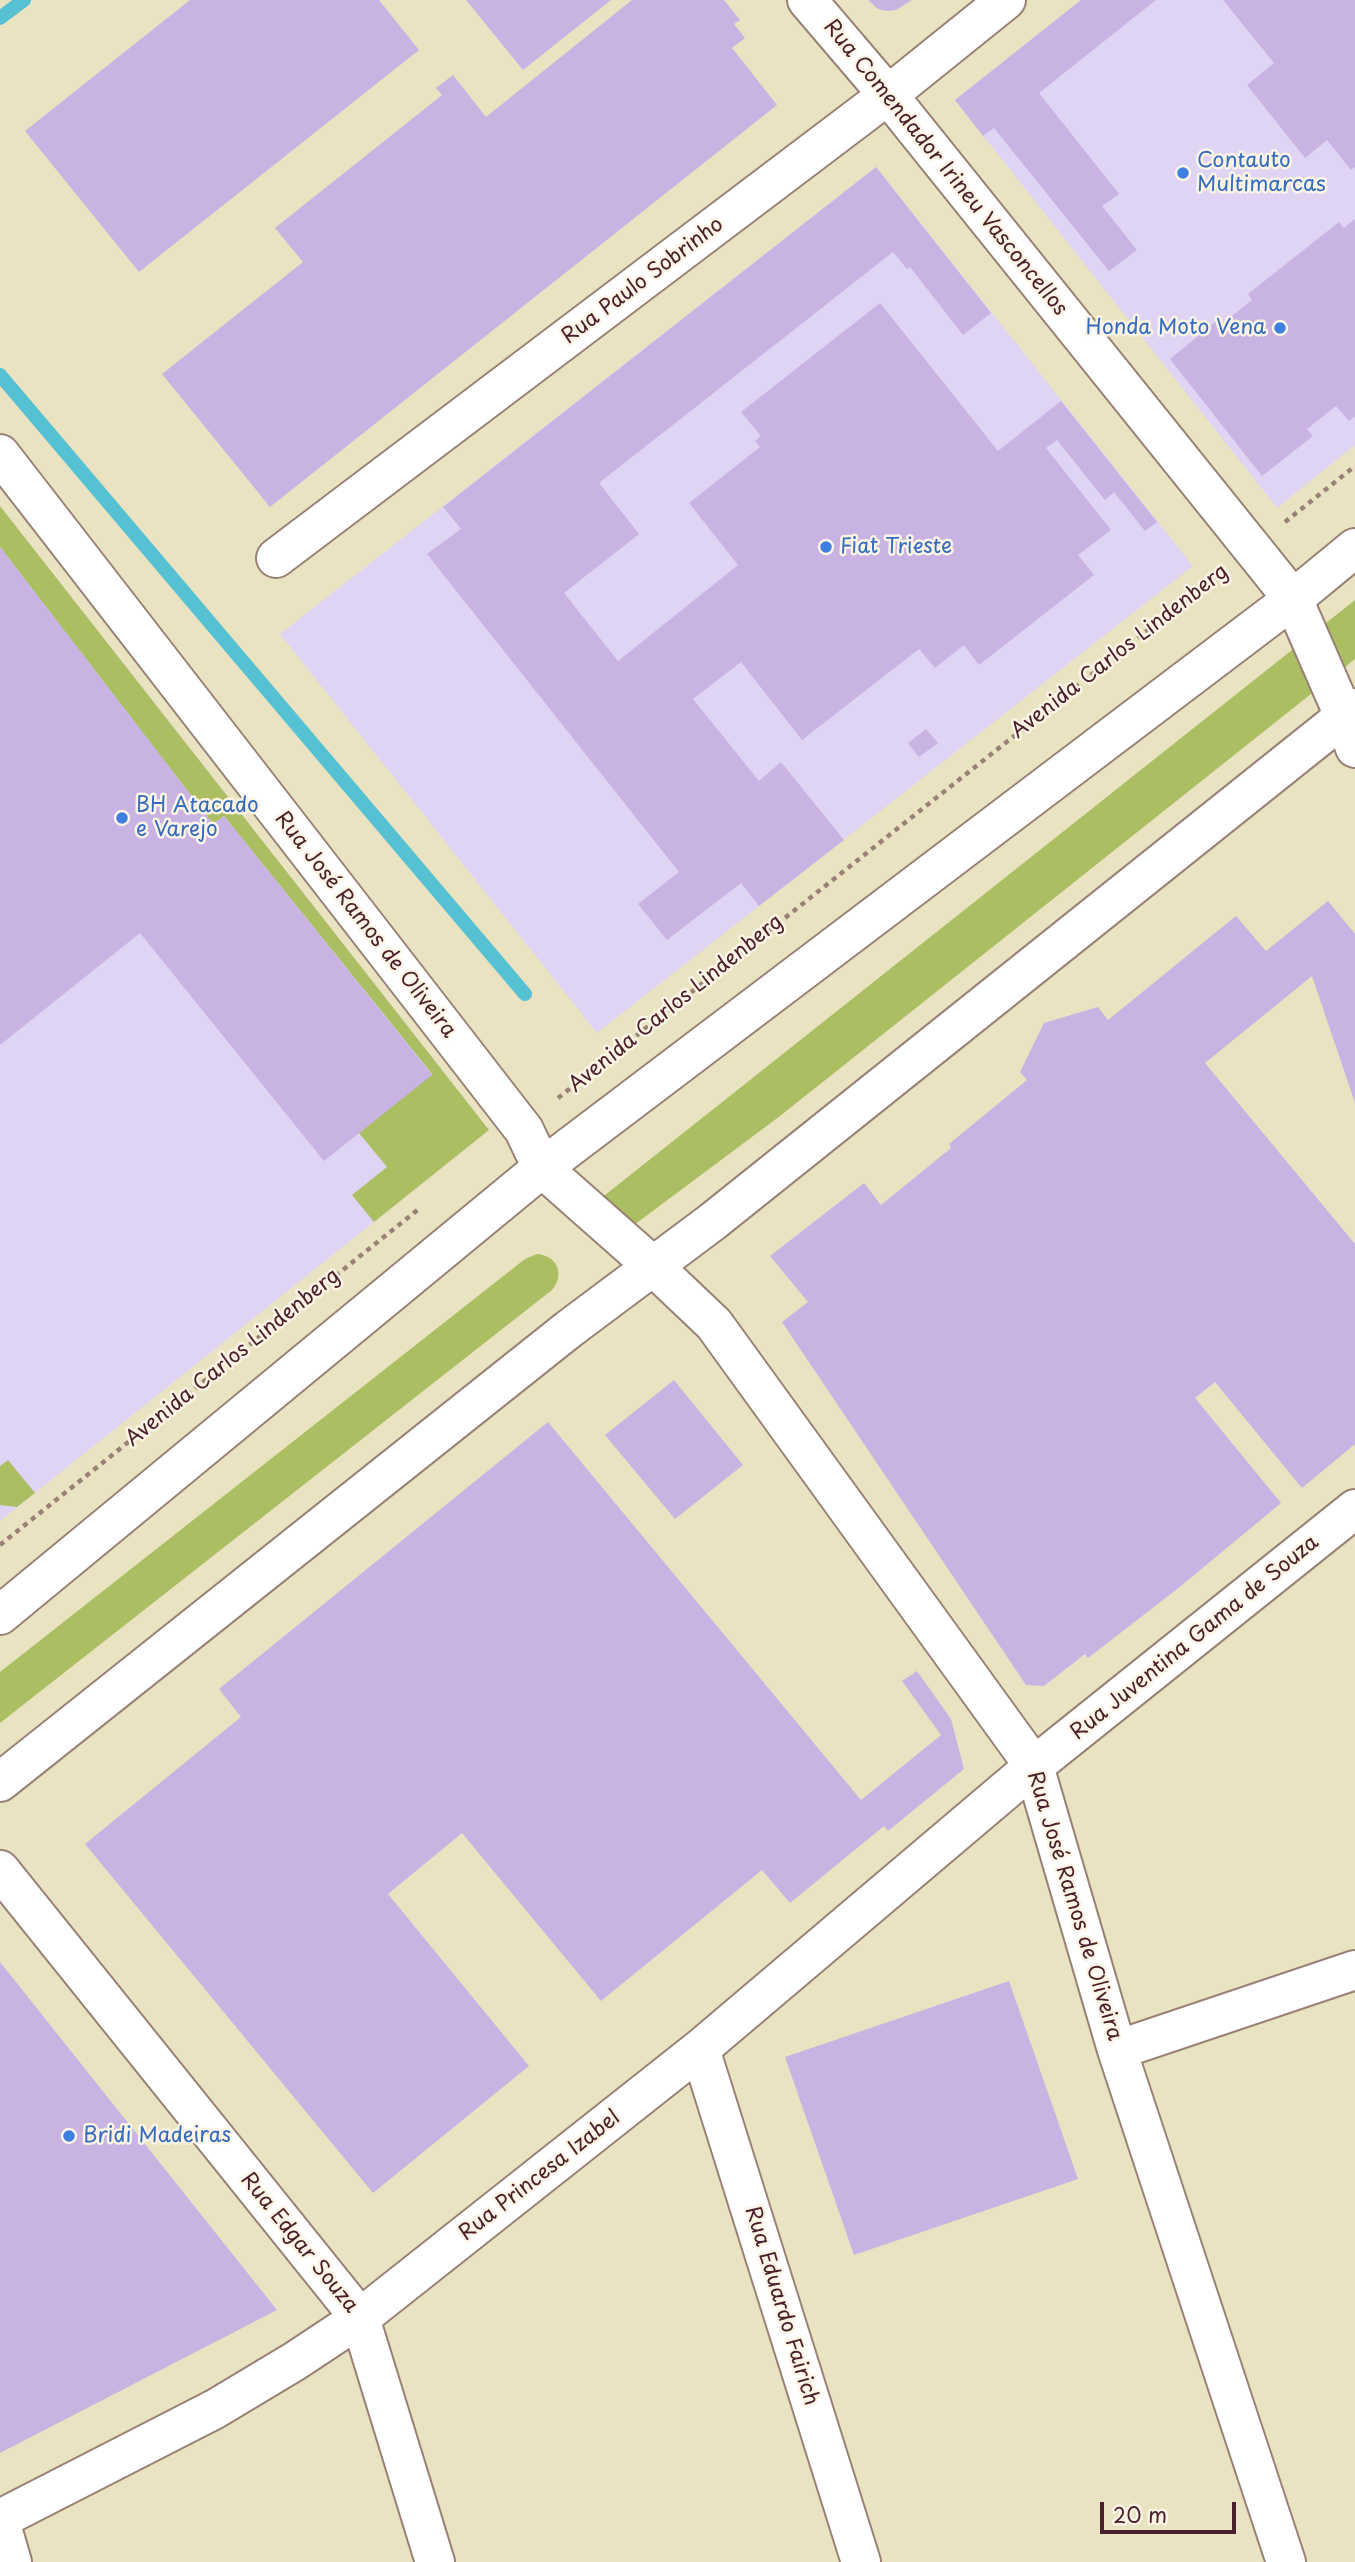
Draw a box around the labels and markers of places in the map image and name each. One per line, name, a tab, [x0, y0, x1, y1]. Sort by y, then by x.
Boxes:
place label: Contauto Multimarcas	[1197, 148, 1326, 198]
marker: Contauto Multimarcas	[1175, 165, 1191, 181]
place label: Honda Moto Vena	[1086, 315, 1266, 341]
marker: Honda Moto Vena	[1272, 320, 1288, 336]
place label: Fiat Trieste	[840, 534, 952, 560]
marker: Fiat Trieste	[818, 539, 834, 555]
place label: BH Atacado e Varejo	[136, 793, 259, 843]
marker: BH Atacado e Varejo	[114, 810, 130, 826]
place label: Bridi Madeiras	[83, 2123, 231, 2149]
marker: Bridi Madeiras	[61, 2128, 77, 2144]

